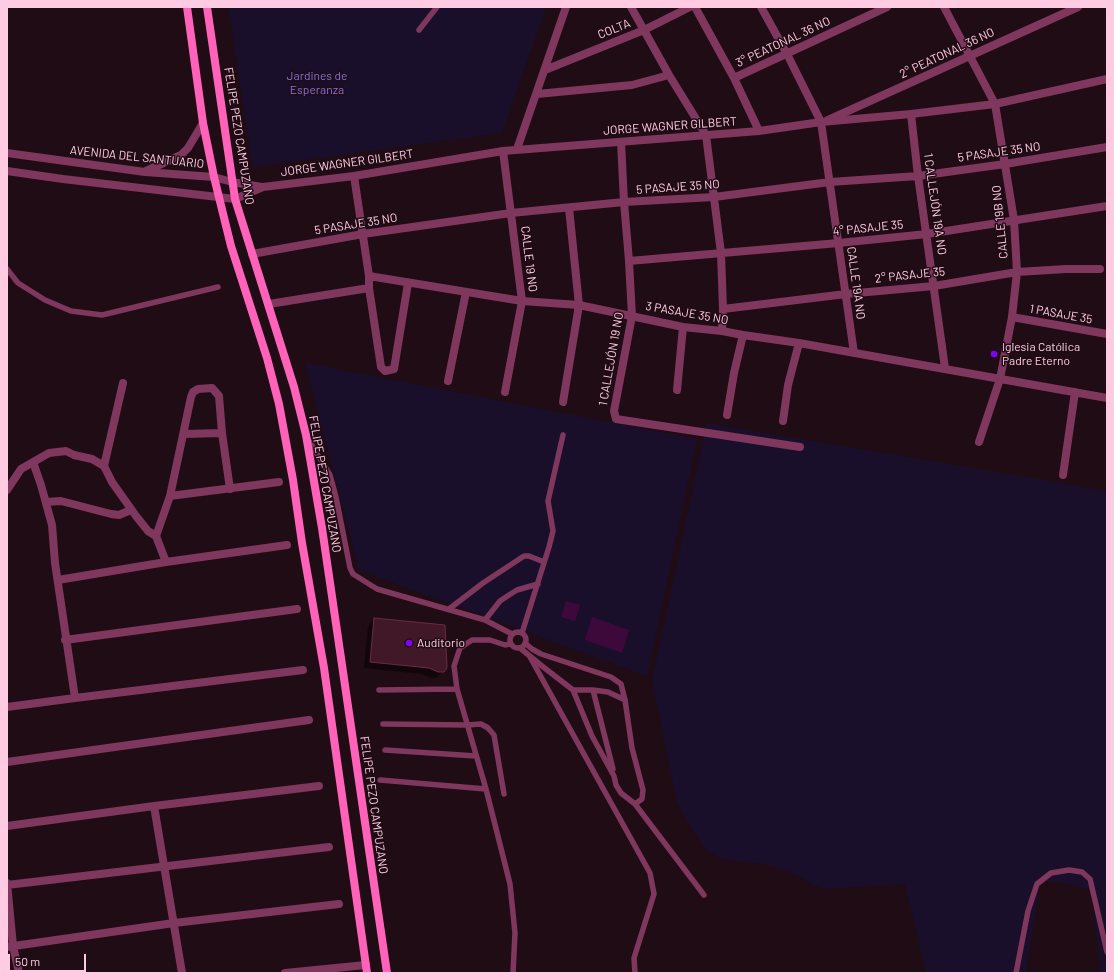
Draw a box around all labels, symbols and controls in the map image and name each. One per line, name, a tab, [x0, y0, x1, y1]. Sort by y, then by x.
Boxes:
street label: 3° PEATONAL 36 NO	[733, 14, 833, 70]
street label: COLTA	[596, 16, 632, 42]
street label: 2° PEATONAL 36 NO	[897, 25, 997, 81]
street label: FELIPE PEZO CAMPUZANO	[221, 66, 257, 206]
park label: Jardines de Esperanza	[287, 69, 347, 97]
street label: JORGE WAGNER GILBERT	[603, 114, 737, 138]
street label: 5 PASAJE 35 NO	[957, 139, 1041, 165]
street label: AVENIDA DEL SANTUARIO	[69, 143, 205, 171]
street label: JORGE WAGNER GILBERT	[280, 147, 414, 179]
street label: 1 CALLEJÓN 19A NO	[921, 152, 949, 256]
street label: 5 PASAJE 35 NO	[636, 177, 720, 197]
street label: CALLE 19B NO	[989, 185, 1011, 259]
street label: 5 PASAJE 35 NO	[314, 210, 398, 238]
street label: 4° PASAJE 35	[832, 217, 904, 239]
street label: CALLE 19 NO	[518, 225, 540, 293]
street label: CALLE 19A NO	[844, 246, 868, 320]
street label: 2° PASAJE 35	[874, 264, 946, 286]
street label: 3 PASAJE 35 NO	[645, 299, 729, 327]
street label: 1 PASAJE 35	[1028, 301, 1094, 327]
street label: 1 CALLEJÓN 19 NO	[596, 311, 626, 407]
place label: Iglesia Católica Padre Eterno	[1002, 340, 1080, 368]
marker: Iglesia Católica Padre Eterno	[989, 349, 999, 359]
street label: FELIPE PEZO CAMPUZANO	[306, 414, 344, 554]
place label: Auditorio	[417, 636, 465, 650]
marker: Auditorio	[404, 638, 414, 648]
street label: FELIPE PEZO CAMPUZANO	[357, 735, 391, 875]
scale bar	[10, 946, 88, 972]
text: 50 m	[15, 954, 40, 968]

